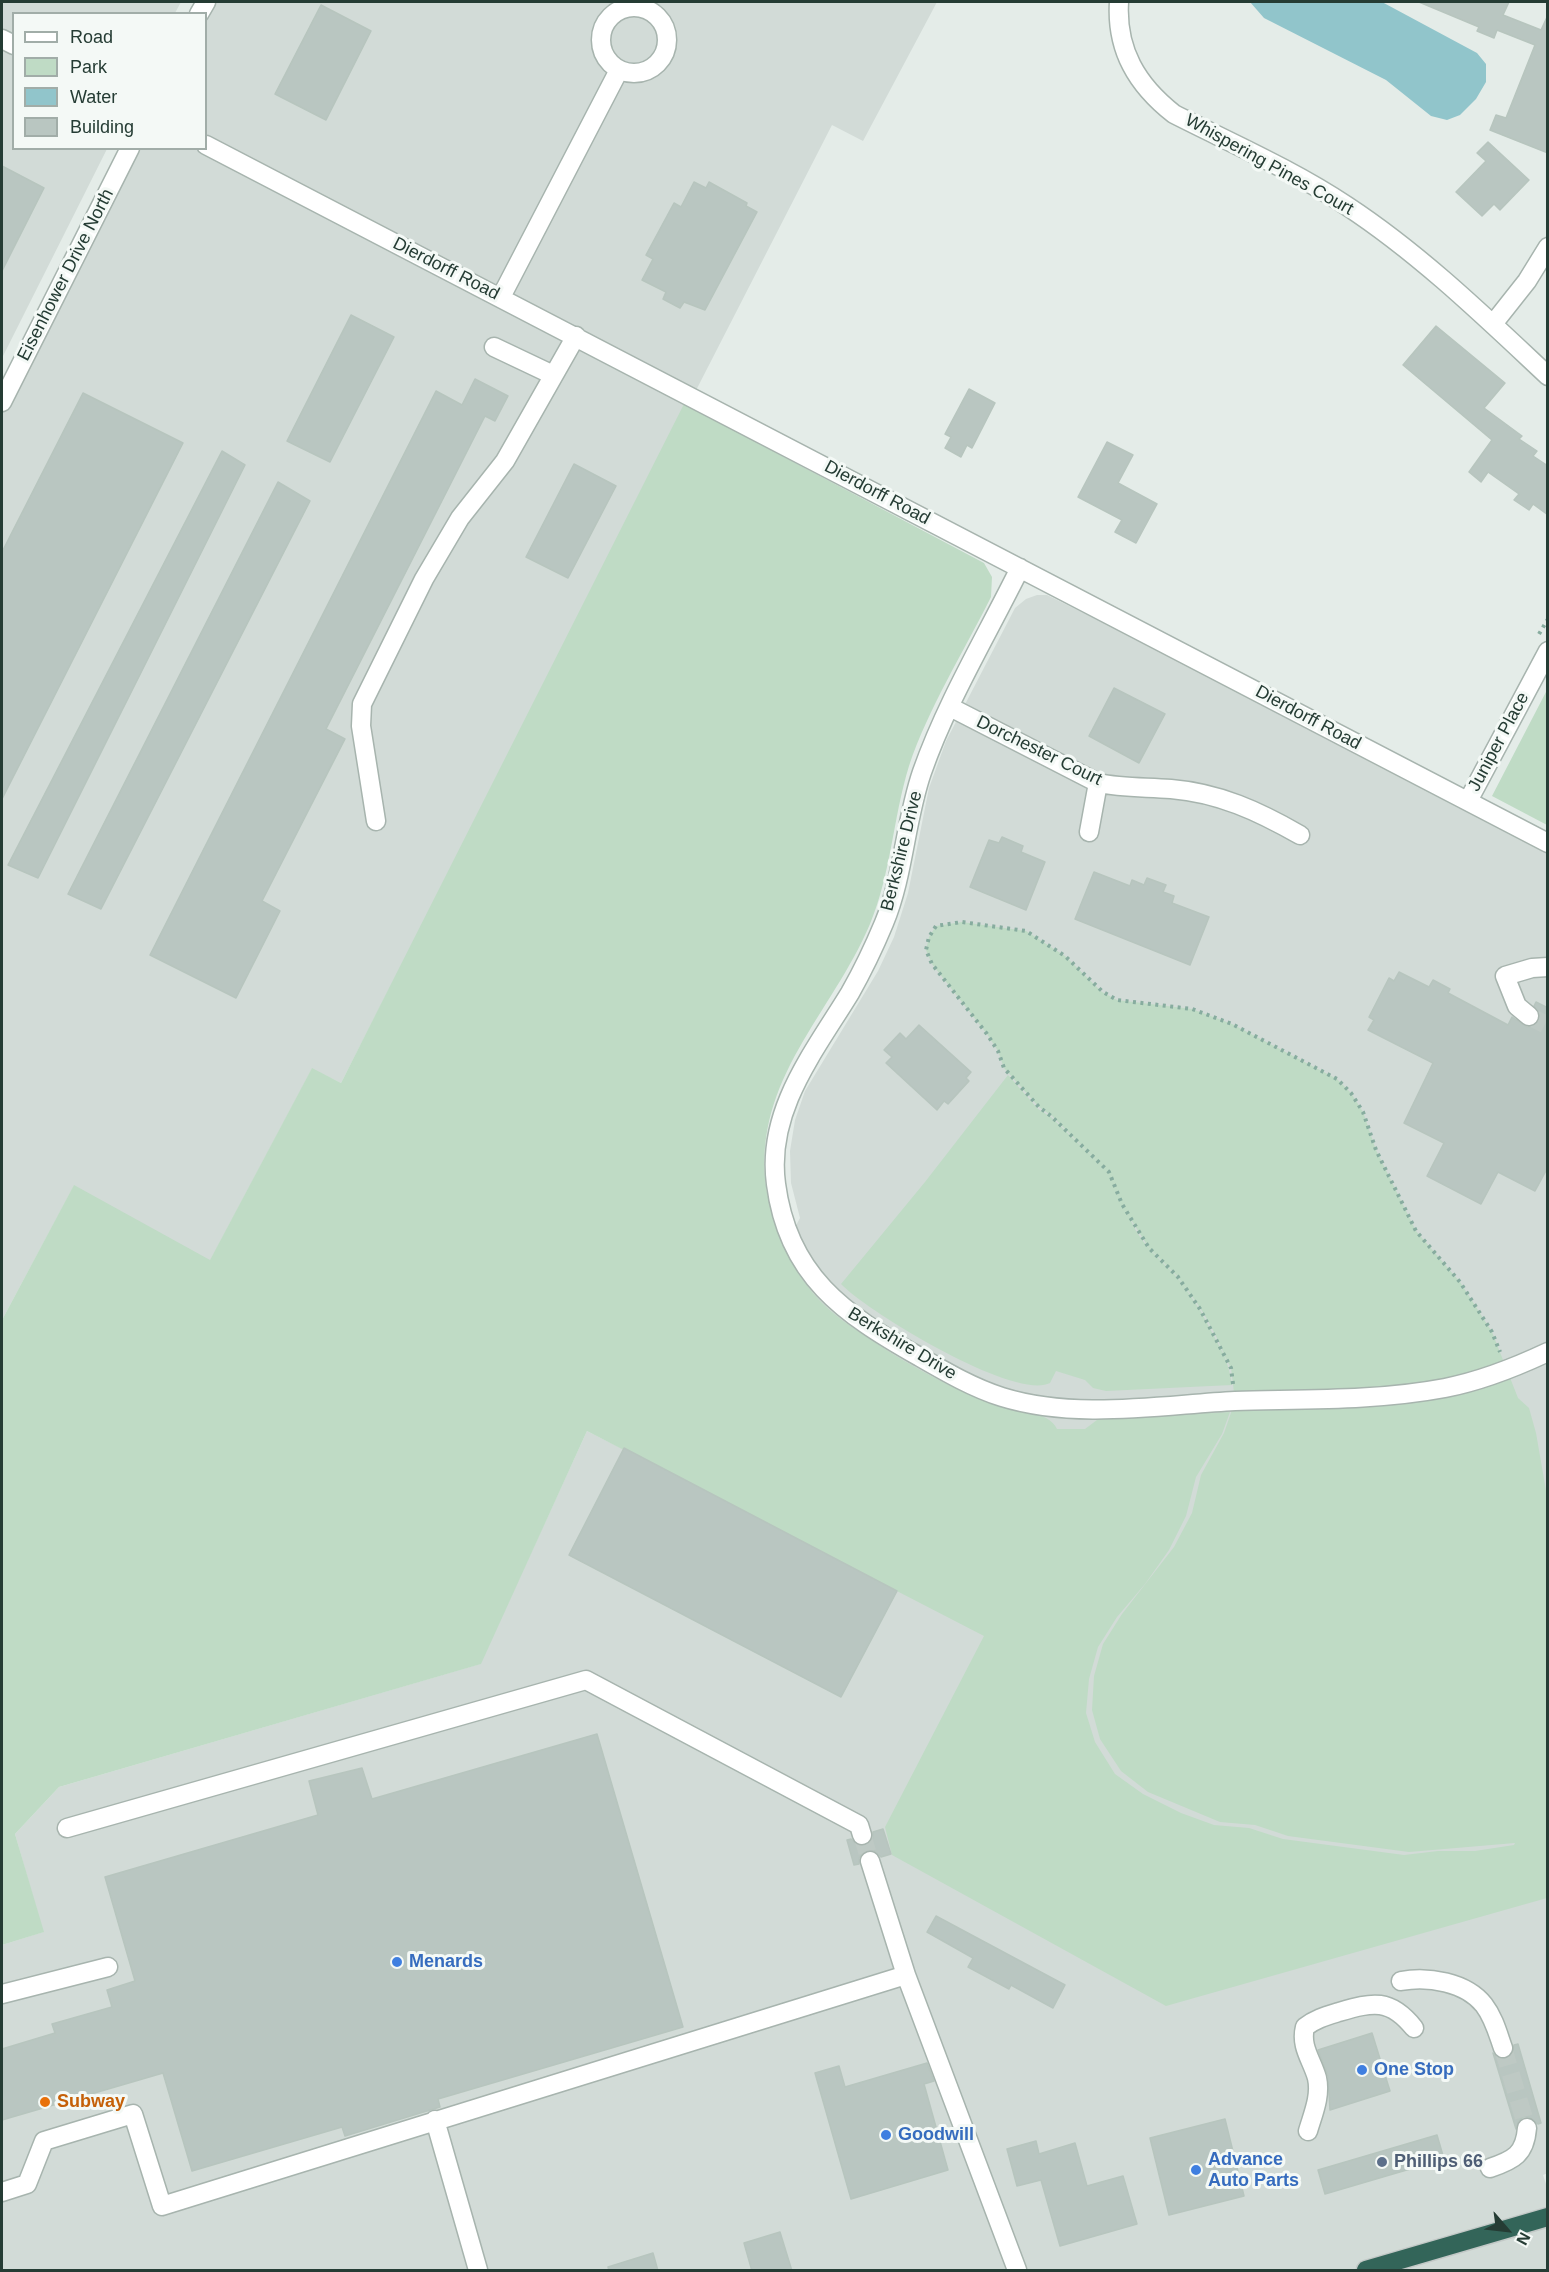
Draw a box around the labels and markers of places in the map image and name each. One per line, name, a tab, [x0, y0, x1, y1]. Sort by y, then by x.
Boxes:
place label: Menards	[409, 1951, 483, 1973]
marker: Menards	[390, 1955, 404, 1969]
place label: One Stop	[1374, 2059, 1454, 2081]
marker: One Stop	[1355, 2063, 1369, 2077]
place label: Subway	[57, 2091, 125, 2113]
marker: Subway	[38, 2095, 52, 2109]
place label: Goodwill	[898, 2124, 974, 2146]
marker: Goodwill	[879, 2128, 893, 2142]
place label: Advance Auto Parts	[1208, 2149, 1299, 2192]
place label: Phillips 66	[1394, 2151, 1483, 2173]
marker: Phillips 66	[1375, 2155, 1389, 2169]
marker: Advance Auto Parts	[1189, 2163, 1203, 2177]

